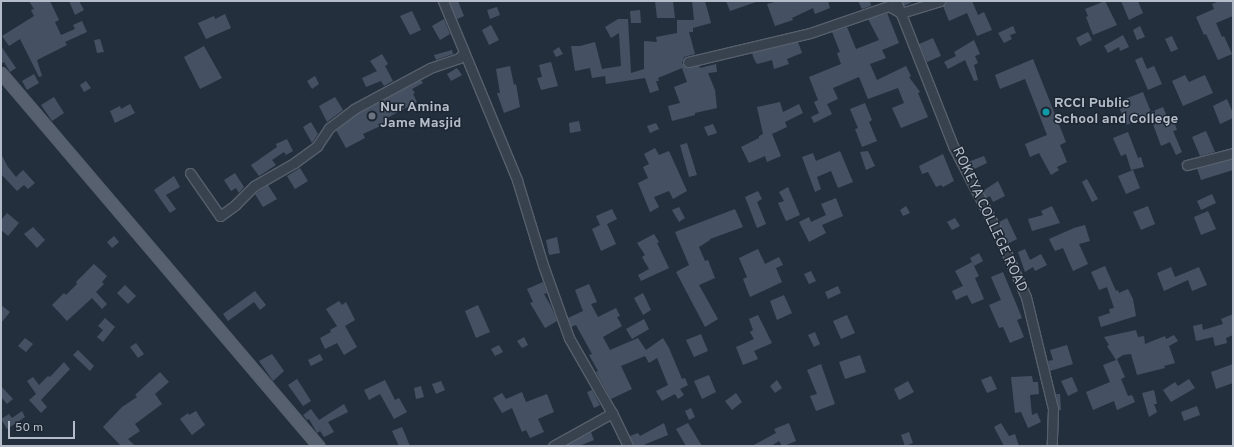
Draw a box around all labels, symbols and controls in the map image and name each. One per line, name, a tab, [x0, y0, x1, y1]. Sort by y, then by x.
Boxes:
place label: RCCI Public School and College	[1054, 96, 1178, 128]
place label: Nur Amina Jame Masjid	[380, 100, 461, 132]
marker: RCCI Public School and College	[1041, 107, 1051, 117]
marker: Nur Amina Jame Masjid	[367, 111, 377, 121]
street label: ROKEYA COLLEGE ROAD	[948, 144, 1030, 296]
scale bar	[10, 413, 77, 439]
text: 50 m	[15, 420, 43, 436]

